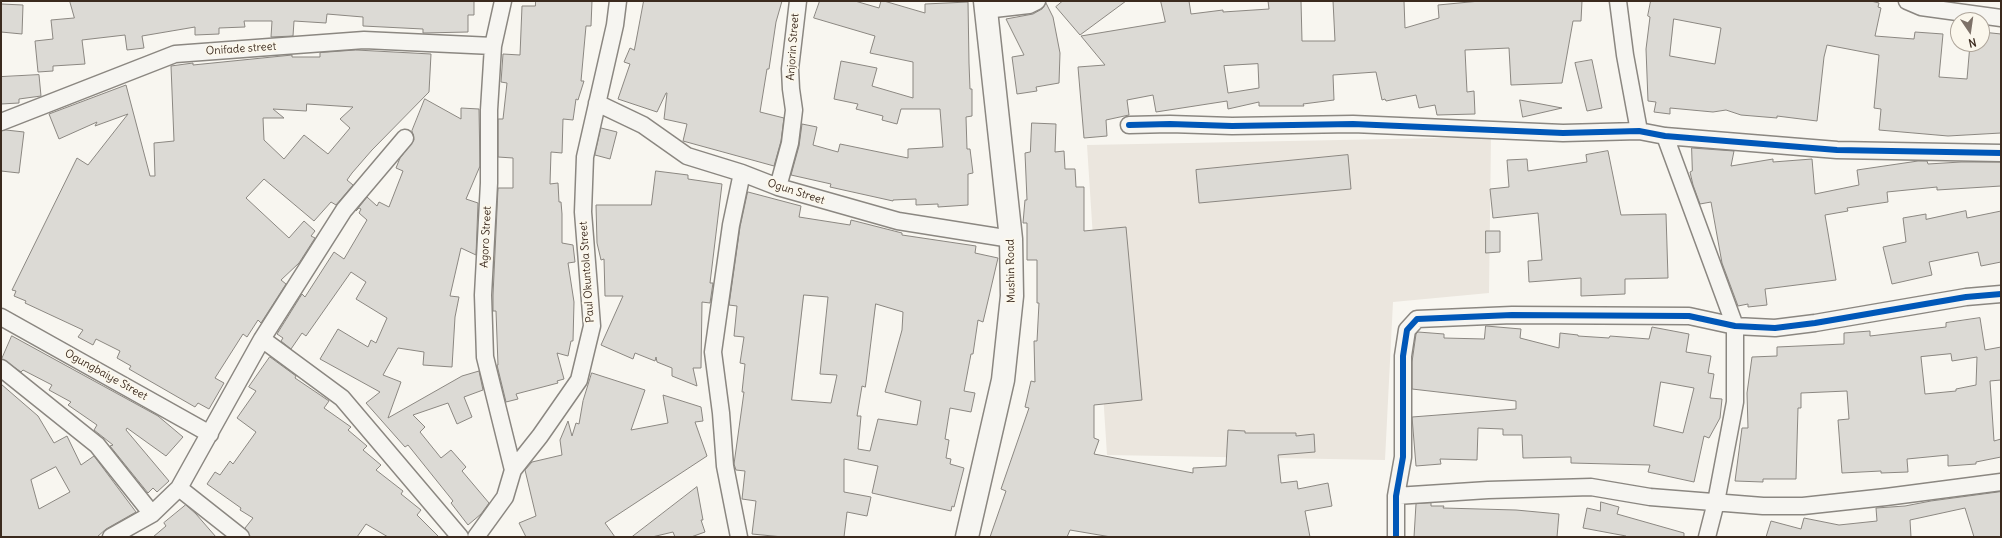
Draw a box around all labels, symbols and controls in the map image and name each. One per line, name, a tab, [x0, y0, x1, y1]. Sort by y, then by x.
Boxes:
north arrow	[1950, 12, 1990, 52]
street label: Anjorin Street	[784, 13, 802, 81]
text: N	[1967, 35, 1978, 50]
street label: Onifade street	[205, 40, 277, 58]
street label: Ogun Street	[766, 177, 826, 207]
street label: Agoro Street	[478, 206, 494, 268]
street label: Paul Okuntola Street	[577, 221, 597, 323]
street label: Mushin Road	[1004, 239, 1018, 303]
street label: Ogungbaiye Street	[62, 347, 150, 403]

